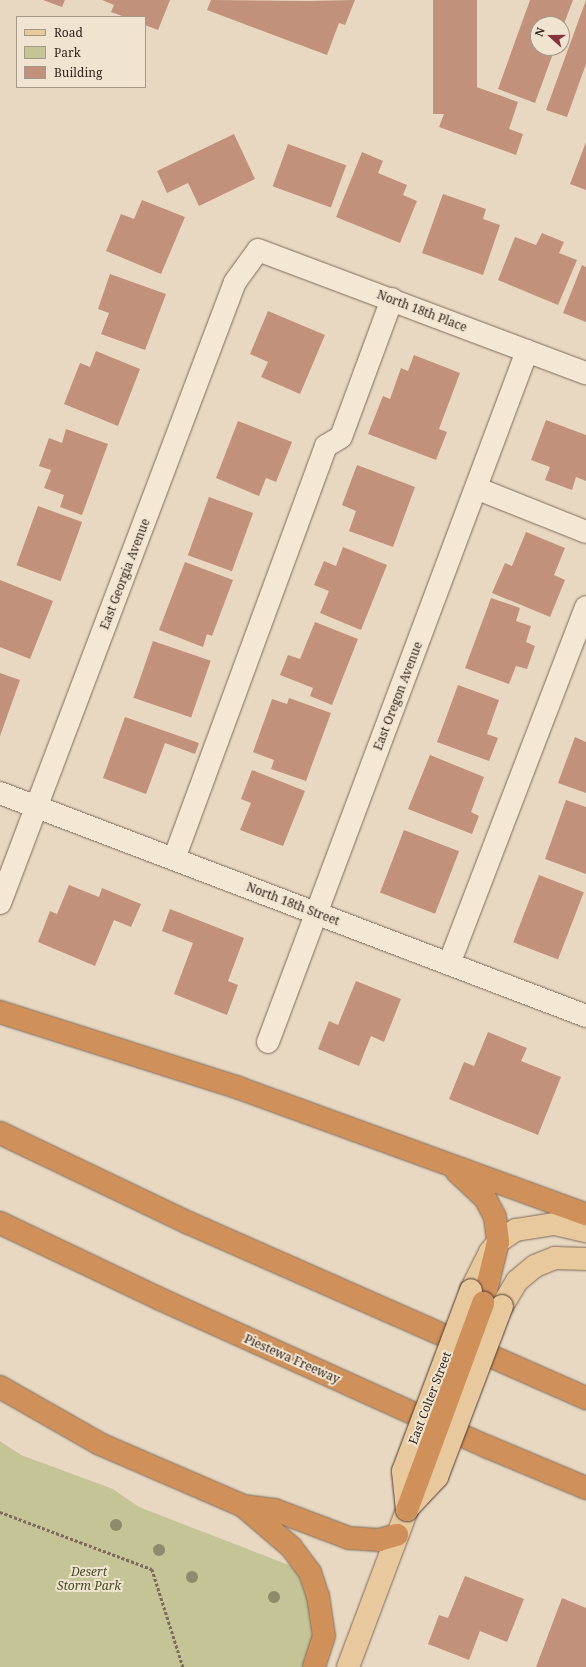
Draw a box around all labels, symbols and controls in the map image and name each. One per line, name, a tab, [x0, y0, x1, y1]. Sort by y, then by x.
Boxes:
legend	[16, 16, 146, 88]
north arrow	[530, 16, 570, 56]
text: Road	[54, 24, 83, 41]
text: N	[531, 25, 548, 39]
text: Park	[54, 44, 81, 61]
text: Building	[54, 64, 102, 81]
street label: North 18th Place	[375, 287, 469, 335]
street label: East Georgia Avenue	[97, 517, 153, 631]
street label: East Oregon Avenue	[371, 640, 425, 752]
street label: North 18th Street	[244, 880, 342, 928]
street label: Piestewa Freeway	[242, 1331, 342, 1387]
street label: East Colter Street	[406, 1350, 454, 1446]
park label: Desert Storm Park	[57, 1565, 121, 1593]

